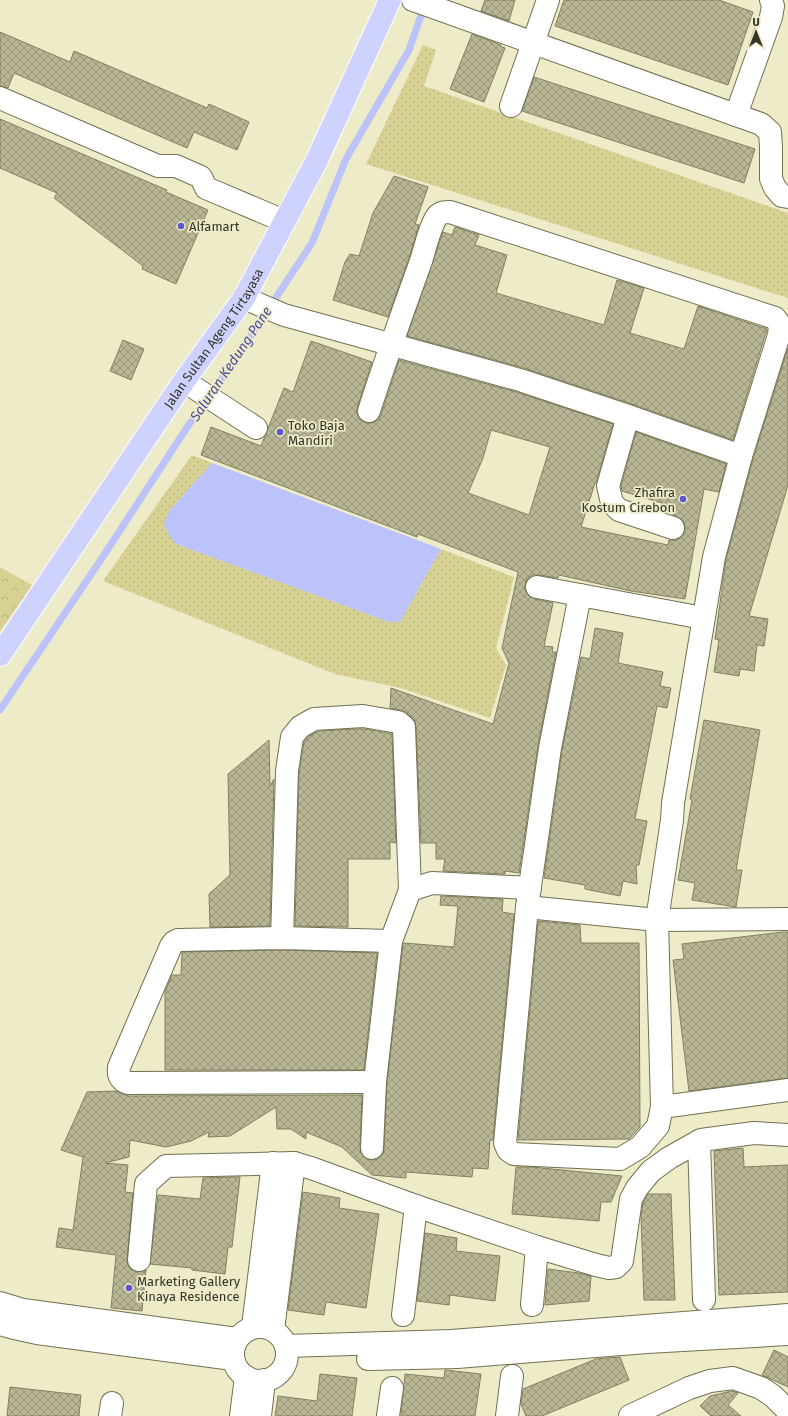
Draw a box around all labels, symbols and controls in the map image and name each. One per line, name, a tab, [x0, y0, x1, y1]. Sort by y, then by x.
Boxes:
north arrow	[736, 12, 776, 52]
text: U	[752, 16, 760, 29]
place label: Alfamart	[189, 219, 240, 234]
marker: Alfamart	[176, 221, 186, 231]
street label: Jalan Sultan Ageng Tirtayasa	[160, 266, 266, 411]
water label: Saluran Kedung Pane	[186, 304, 276, 425]
place label: Toko Baja Mandiri	[288, 418, 345, 448]
marker: Toko Baja Mandiri	[275, 427, 285, 437]
place label: Zhafira Kostum Cirebon	[581, 485, 675, 515]
marker: Zhafira Kostum Cirebon	[678, 494, 688, 504]
place label: Marketing Gallery Kinaya Residence	[137, 1274, 241, 1304]
marker: Marketing Gallery Kinaya Residence	[124, 1283, 134, 1293]

